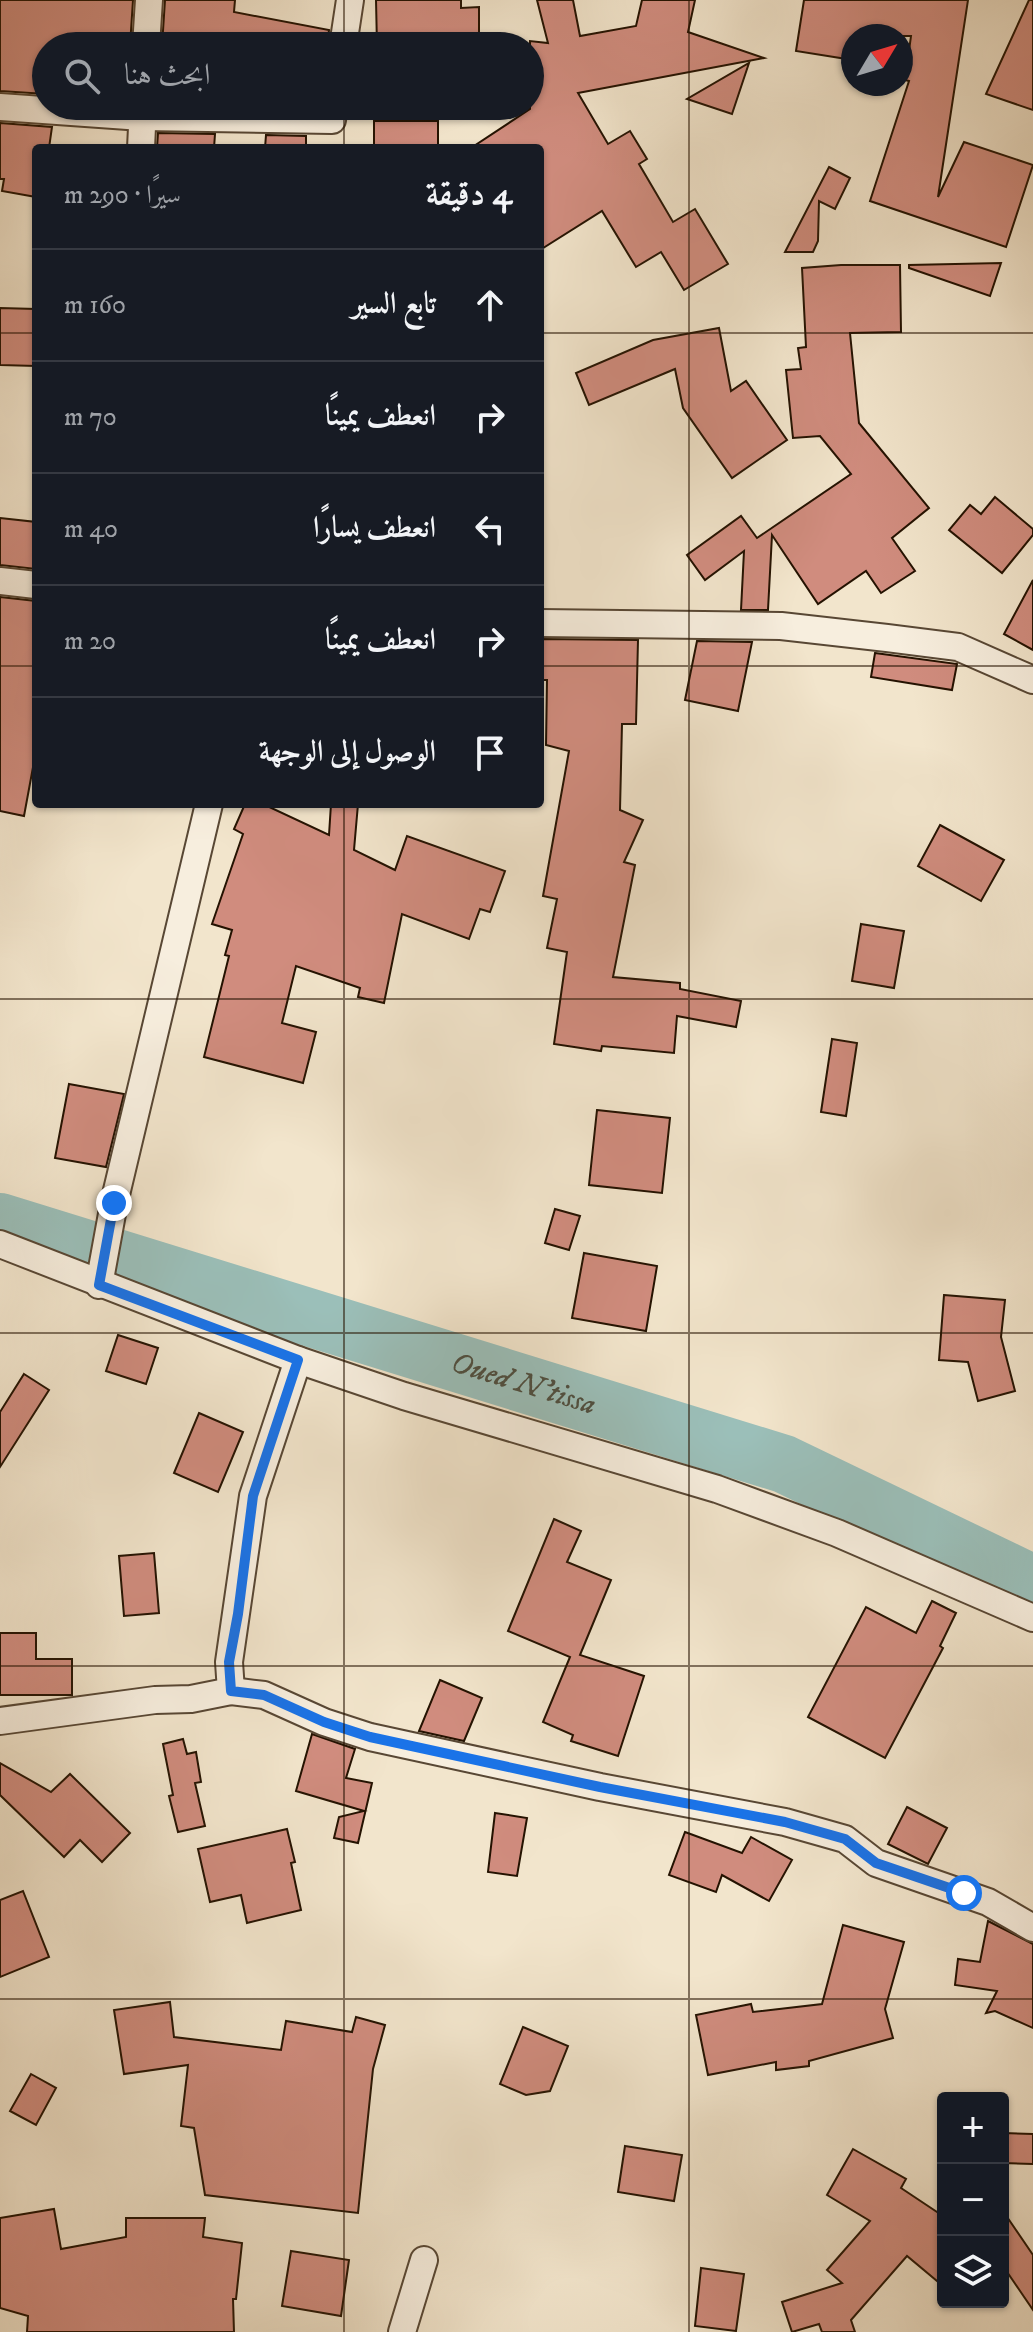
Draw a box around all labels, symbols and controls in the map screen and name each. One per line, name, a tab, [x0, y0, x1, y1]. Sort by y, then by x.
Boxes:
north arrow	[841, 24, 913, 96]
search box	[32, 32, 544, 120]
icon: search	[60, 54, 104, 98]
text: ابحث هنا	[124, 57, 210, 94]
text: 4 دقيقة	[426, 173, 512, 215]
text: سيرًا · 290 m	[64, 179, 181, 212]
icon: ahead	[468, 283, 512, 327]
text: تابع السير	[351, 286, 436, 323]
text: 160 m	[64, 289, 126, 322]
icon: right	[468, 395, 512, 439]
text: انعطف يمينًا	[325, 398, 436, 435]
text: 70 m	[64, 401, 117, 434]
icon: left	[468, 507, 512, 551]
text: انعطف يسارًا	[313, 510, 436, 547]
text: 40 m	[64, 513, 118, 546]
icon: right	[468, 619, 512, 663]
text: انعطف يمينًا	[325, 622, 436, 659]
text: 20 m	[64, 625, 116, 658]
icon: arrive	[468, 731, 512, 775]
text: الوصول إلى الوجهة	[259, 734, 436, 771]
route end	[96, 1185, 132, 1221]
water label: Oued N'tissa	[447, 1344, 601, 1423]
route start	[946, 1875, 982, 1911]
map controls	[937, 2092, 1009, 2308]
button: +	[937, 2092, 1009, 2164]
button: −	[937, 2164, 1009, 2236]
button: layers	[937, 2236, 1009, 2308]

